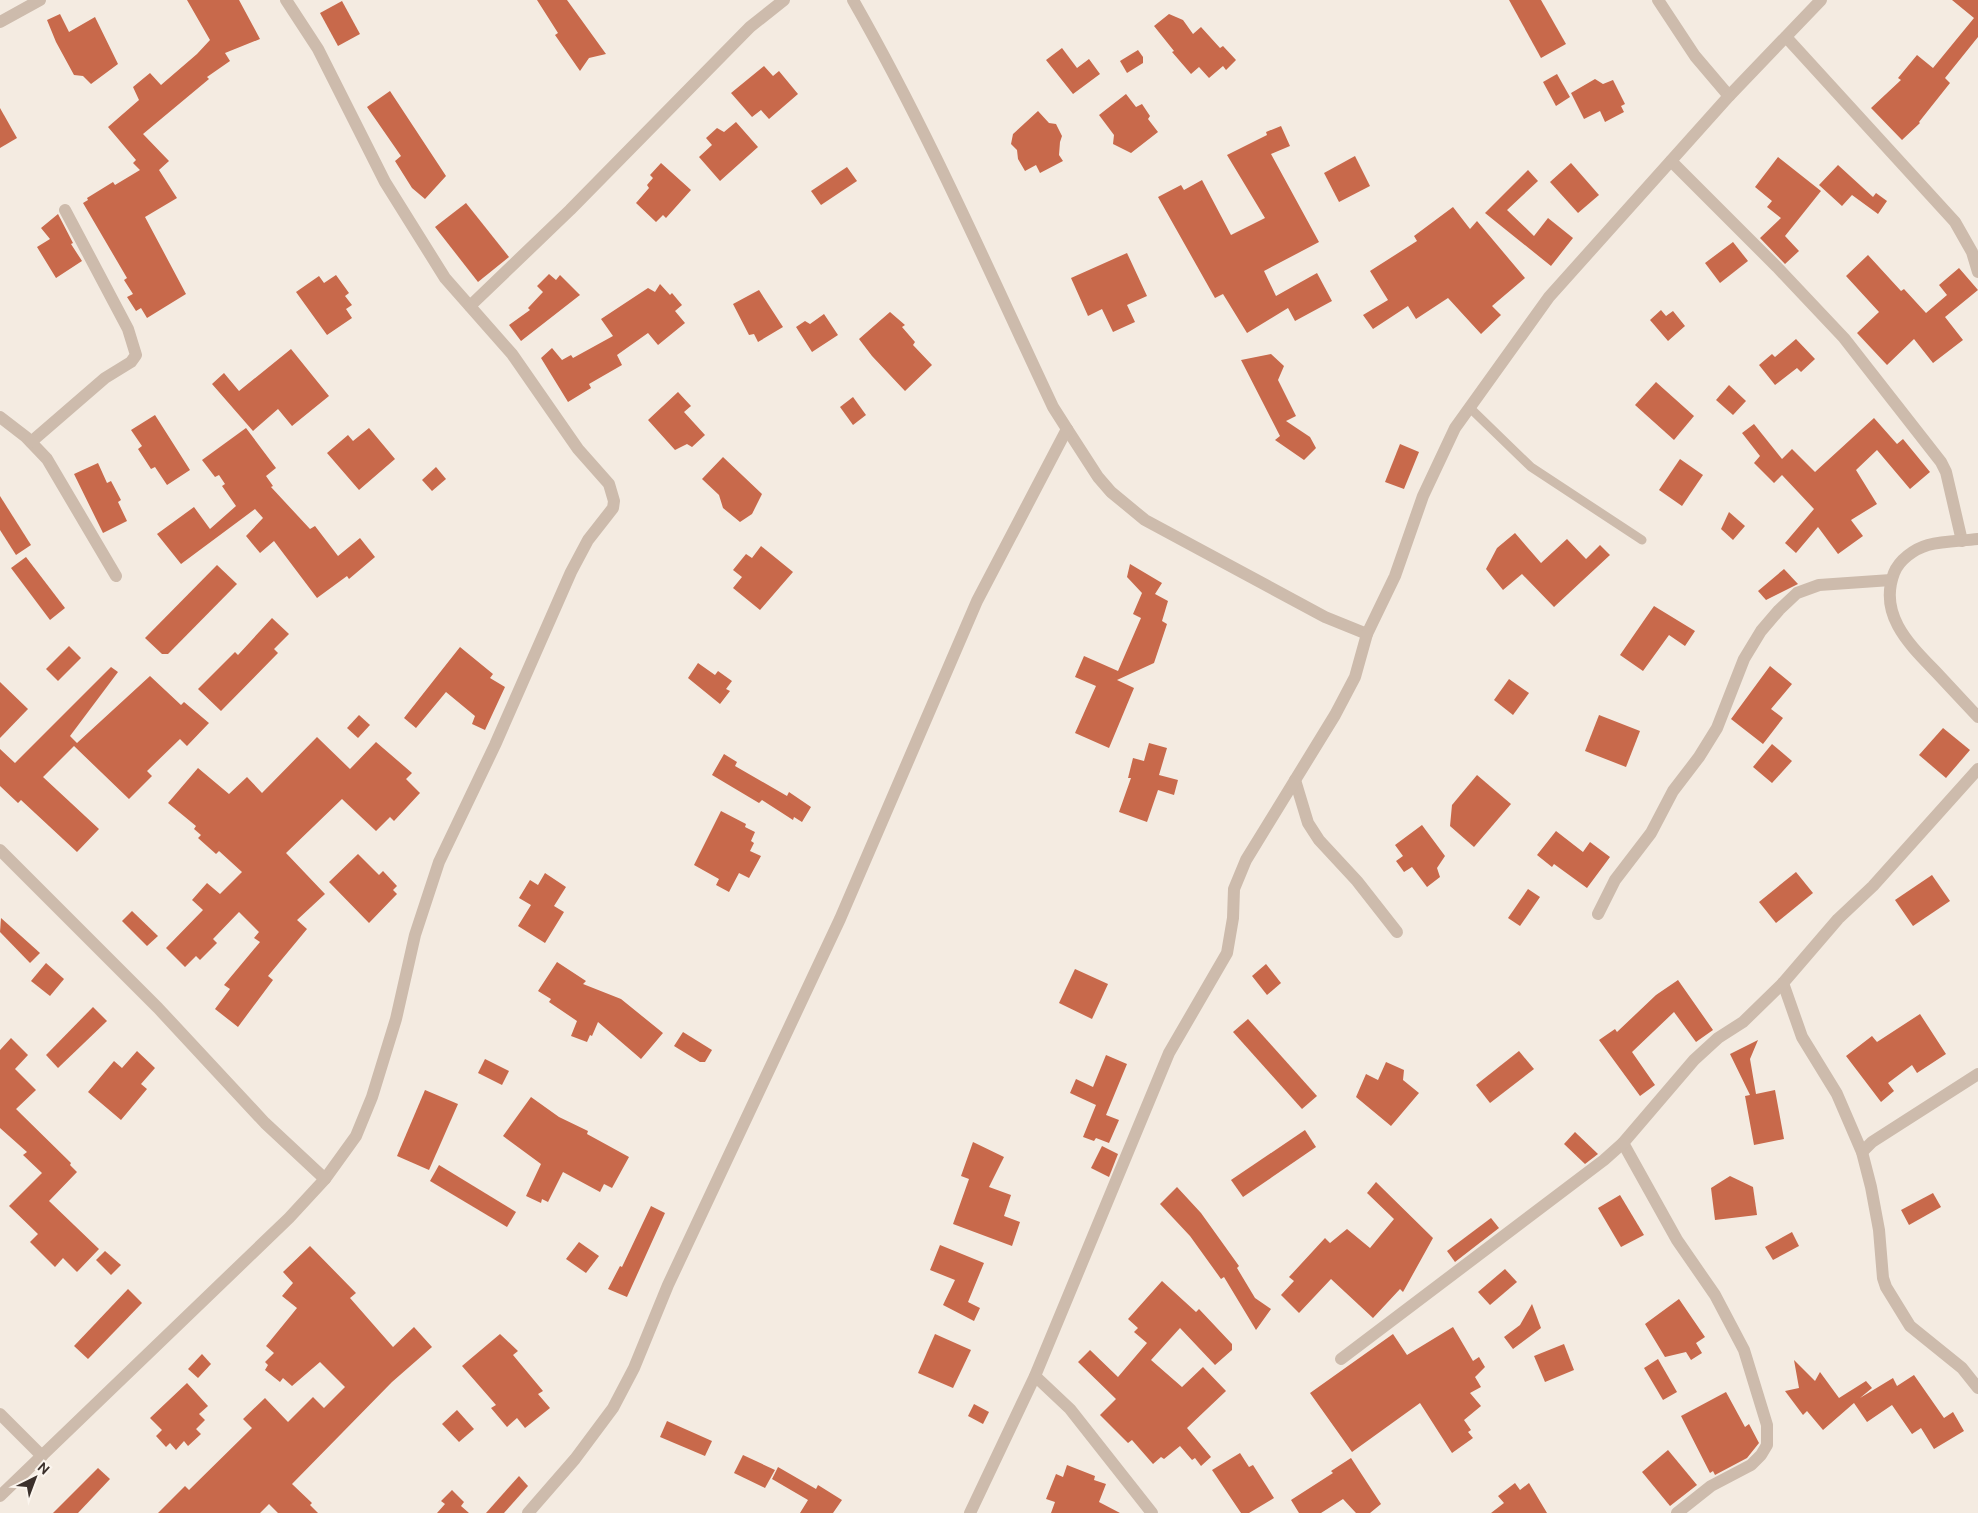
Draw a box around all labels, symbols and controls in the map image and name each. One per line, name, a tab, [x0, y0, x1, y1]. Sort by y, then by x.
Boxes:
north arrow	[10, 1453, 60, 1503]
text: N	[34, 1459, 53, 1478]

